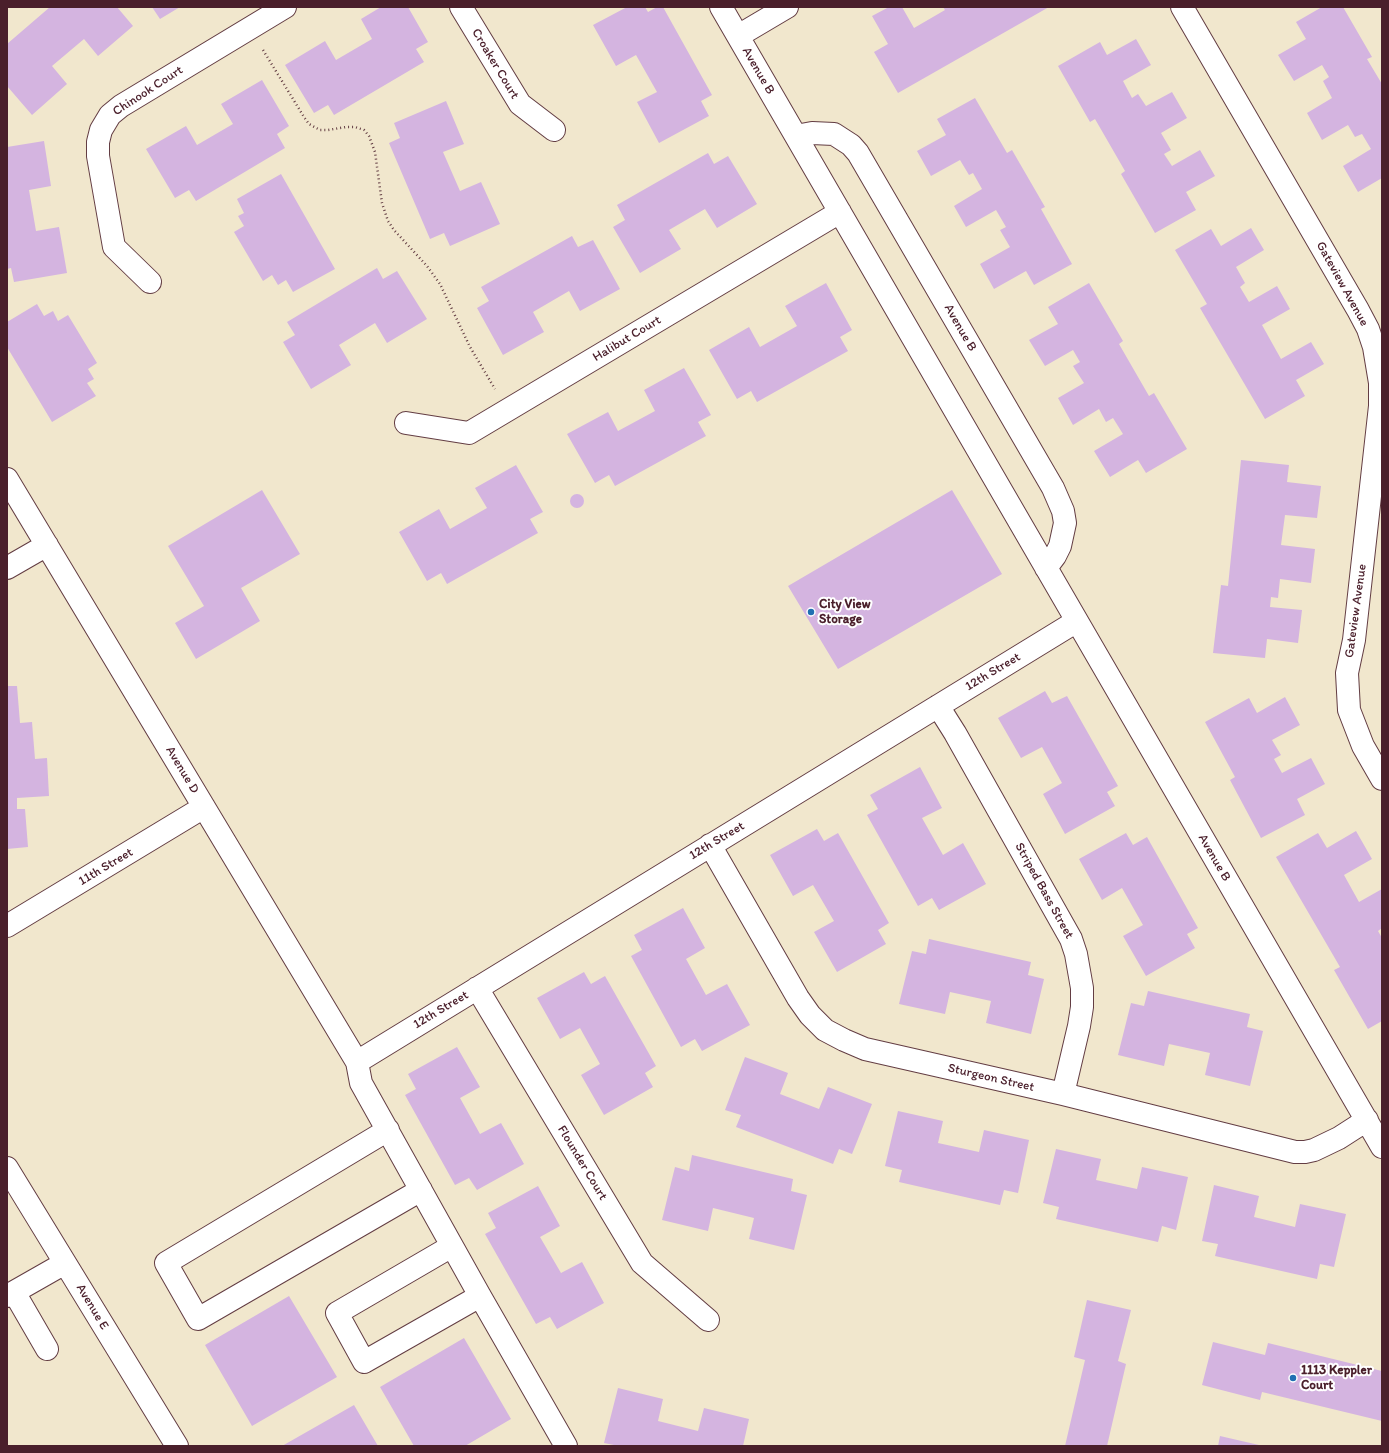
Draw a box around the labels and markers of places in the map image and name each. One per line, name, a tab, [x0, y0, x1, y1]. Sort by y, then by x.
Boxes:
place label: City View Storage	[819, 597, 871, 628]
marker: City View Storage	[806, 607, 816, 617]
place label: 1113 Keppler Court	[1301, 1363, 1372, 1394]
marker: 1113 Keppler Court	[1288, 1373, 1298, 1383]

